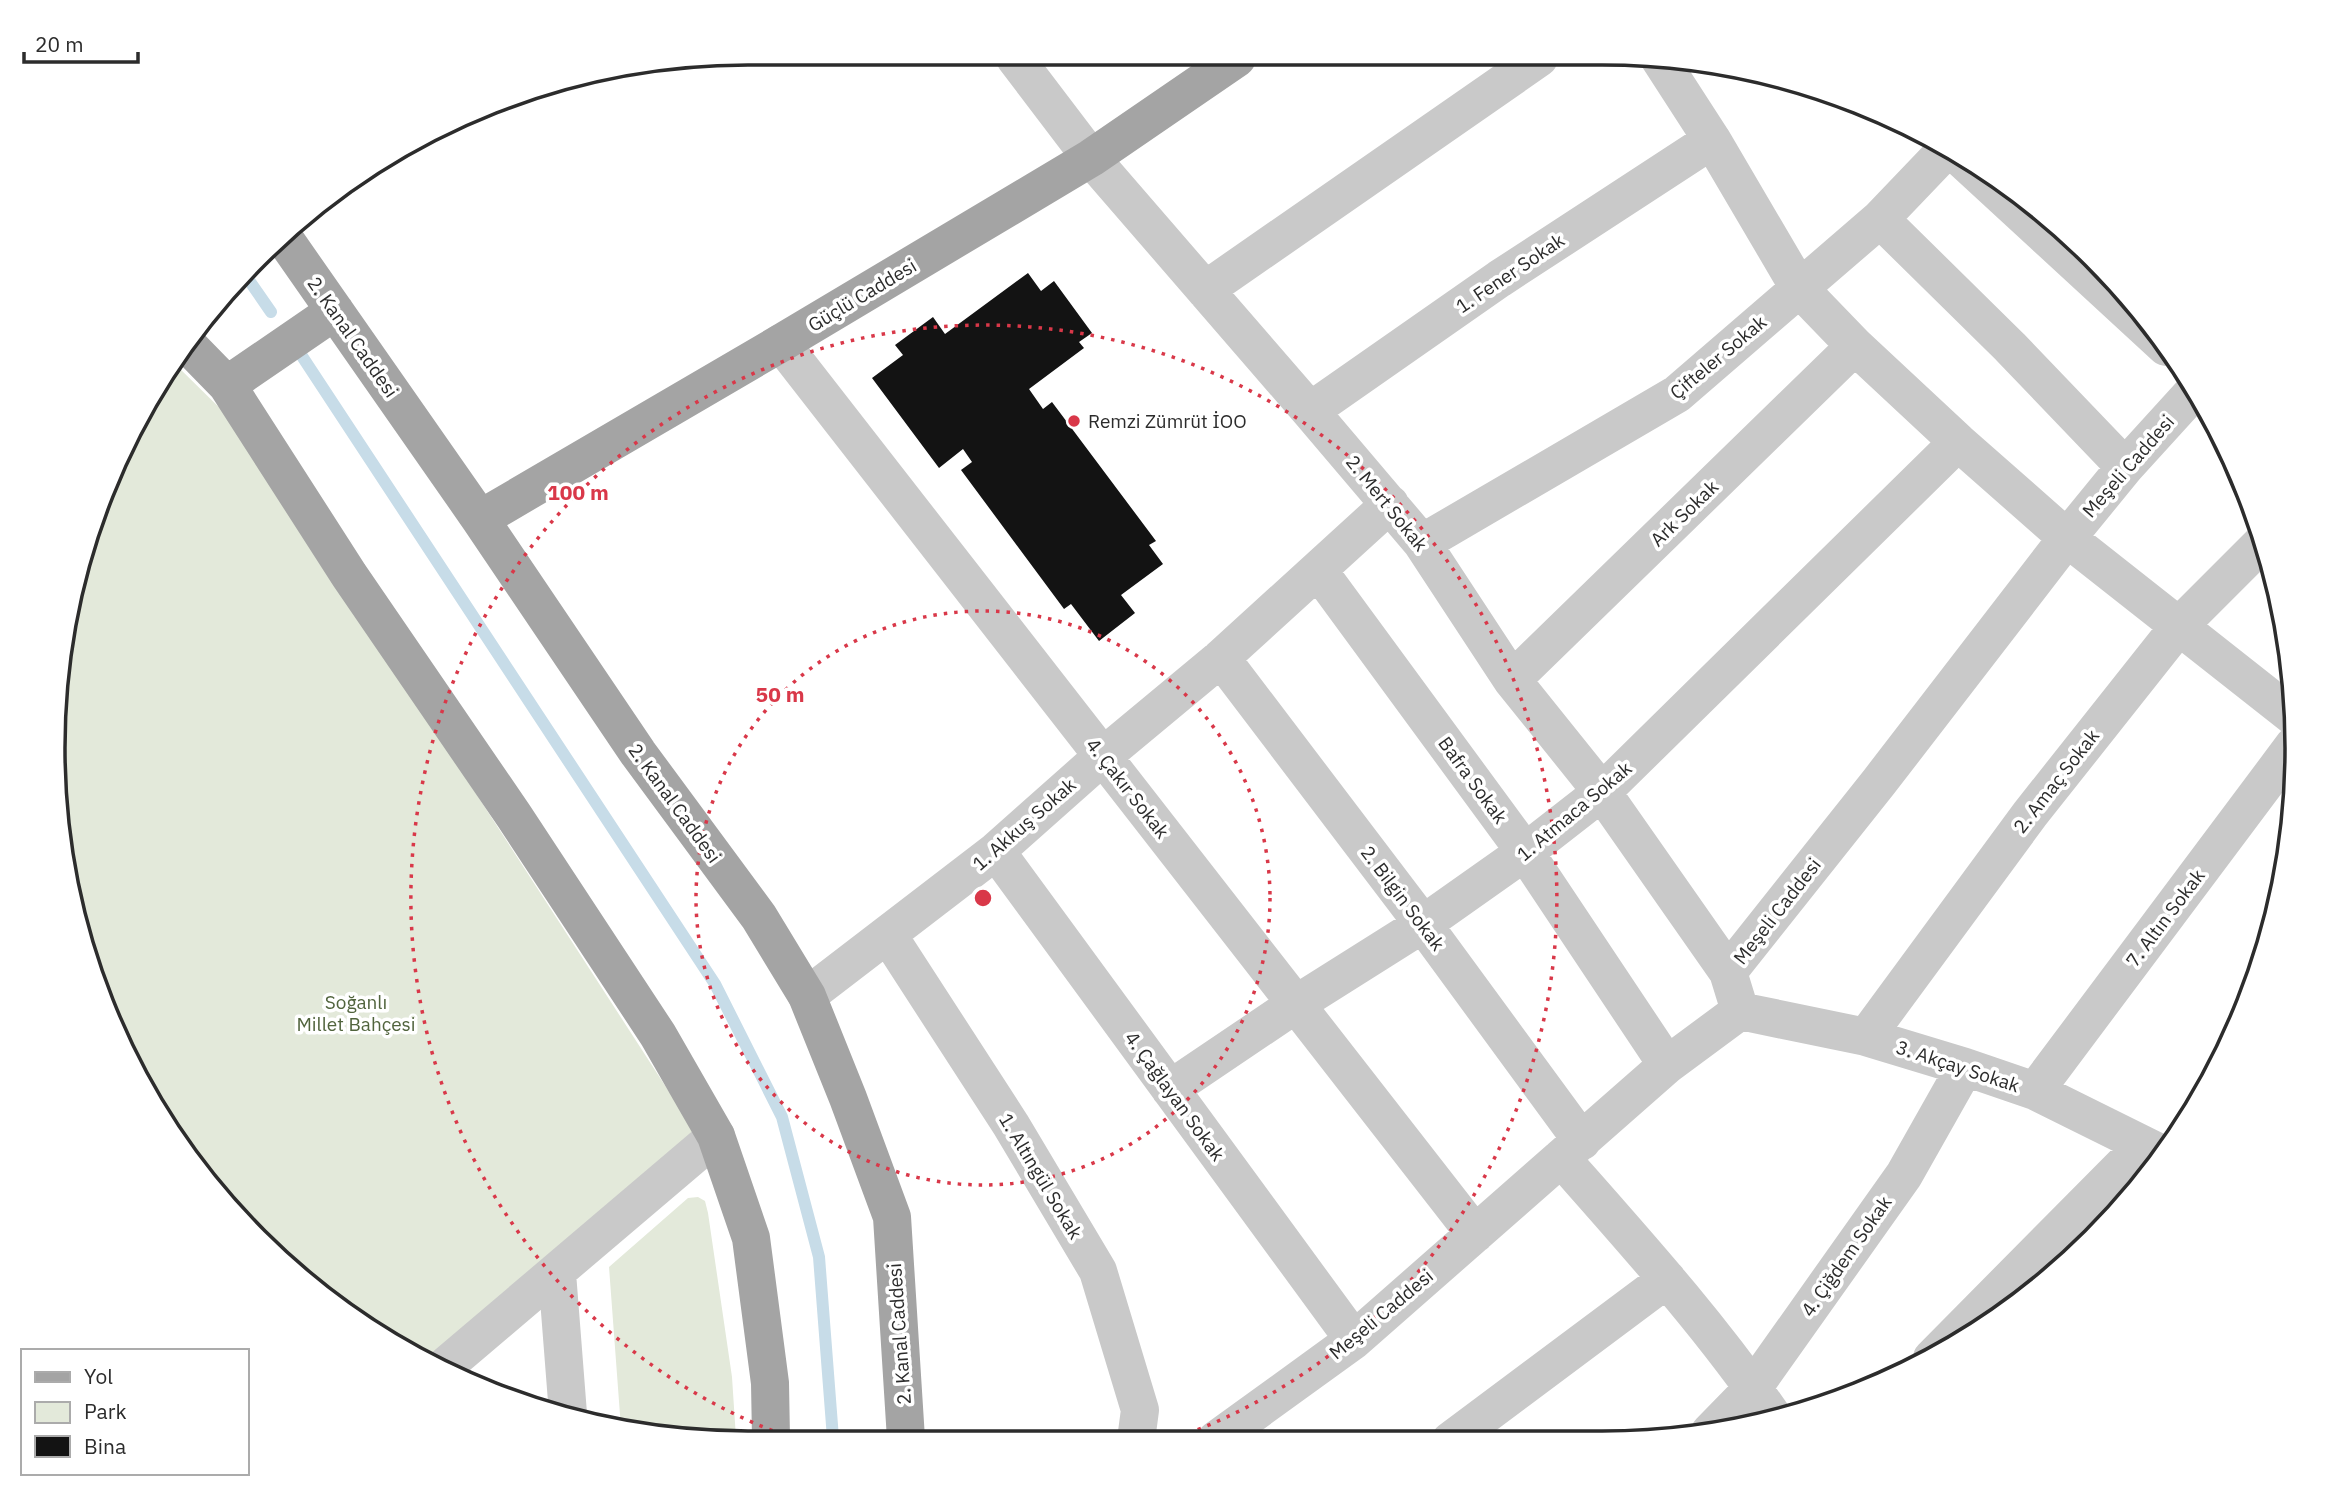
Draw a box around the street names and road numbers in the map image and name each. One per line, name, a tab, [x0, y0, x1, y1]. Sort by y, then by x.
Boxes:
street label: 1. Fener Sokak	[1451, 228, 1569, 318]
street label: Güçlü Caddesi	[803, 253, 921, 337]
street label: 2. Kanal Caddesi	[302, 272, 404, 402]
street label: Çifteler Sokak	[1665, 310, 1771, 404]
street label: Meşeli Caddesi	[2077, 410, 2179, 522]
street label: 2. Mert Sokak	[1341, 450, 1433, 556]
street label: Ark Sokak	[1645, 475, 1723, 551]
street label: 2. Amaç Sokak	[2008, 724, 2104, 838]
street label: Bafra Sokak	[1433, 732, 1513, 828]
street label: 4. Çakır Sokak	[1081, 733, 1175, 843]
street label: 2. Kanal Caddesi	[624, 739, 726, 867]
street label: 1. Atmaca Sokak	[1512, 756, 1636, 866]
street label: 1. Akkuş Sokak	[967, 773, 1081, 875]
street label: 2. Bilgin Sokak	[1356, 841, 1450, 955]
street label: Meşeli Caddesi	[1728, 853, 1826, 969]
street label: 7. Altın Sokak	[2120, 864, 2210, 972]
street label: 4. Çağlayan Sokak	[1120, 1026, 1230, 1166]
street label: 3. Akçay Sokak	[1893, 1035, 2023, 1097]
street label: 1. Altıngül Sokak	[994, 1109, 1088, 1243]
street label: 4. Çiğdem Sokak	[1795, 1191, 1897, 1321]
street label: 2. Kanal Caddesi	[882, 1262, 916, 1406]
street label: Meşeli Caddesi	[1324, 1264, 1438, 1364]

